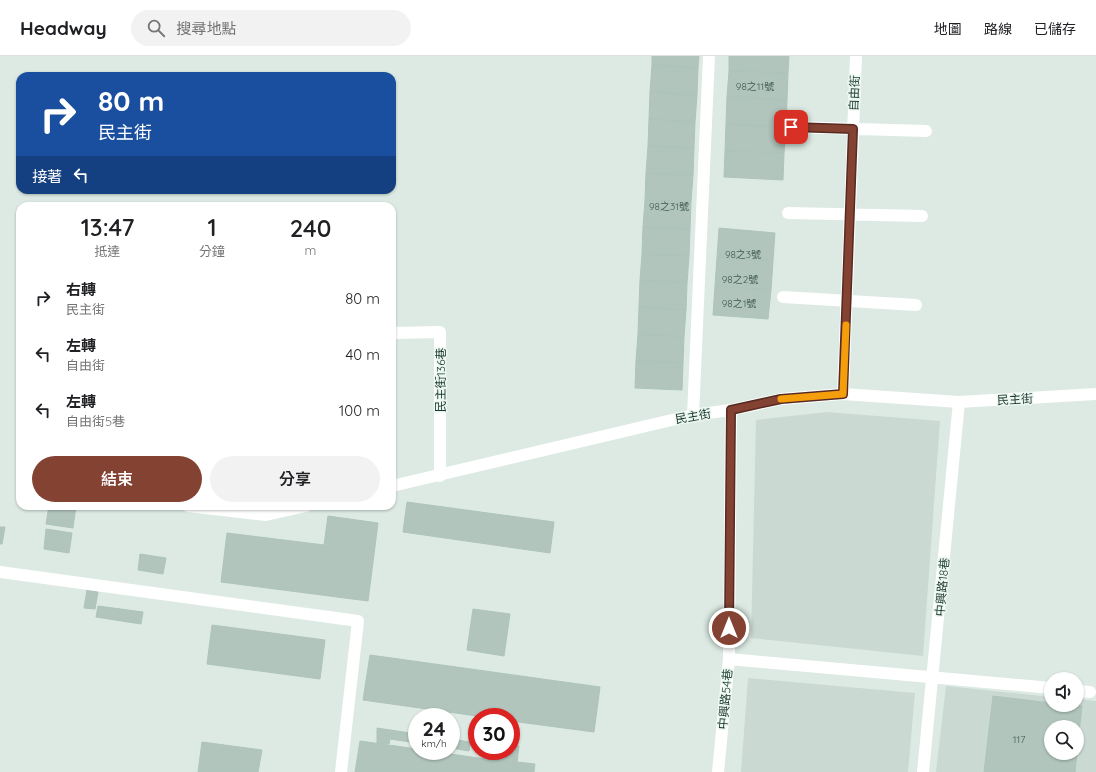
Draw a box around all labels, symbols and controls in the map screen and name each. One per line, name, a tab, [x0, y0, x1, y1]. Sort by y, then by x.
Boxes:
search box	[131, 10, 411, 46]
text: Headway	[20, 16, 107, 40]
icon: search	[145, 17, 167, 39]
text: 搜尋地點	[177, 19, 237, 38]
text: 地圖	[934, 20, 962, 38]
text: 路線	[984, 20, 1012, 38]
text: 已儲存	[1034, 20, 1076, 38]
street label: 自由街	[846, 75, 862, 111]
house number: 98之11號	[736, 80, 774, 93]
text: 80 m	[98, 83, 164, 118]
icon: right	[32, 88, 84, 140]
pin	[774, 110, 808, 144]
icon: arrive	[780, 116, 802, 138]
text: 民主街	[98, 121, 152, 144]
icon: left	[70, 164, 92, 186]
text: 接著	[32, 167, 62, 186]
house number: 98之31號	[649, 200, 689, 213]
text: 13:47	[81, 212, 134, 242]
text: 1	[207, 212, 217, 242]
text: 240	[290, 213, 331, 243]
text: m	[305, 242, 316, 258]
text: 抵達	[94, 243, 121, 259]
text: 分鐘	[199, 243, 225, 259]
house number: 98之3號	[725, 248, 761, 261]
house number: 98之2號	[722, 273, 758, 286]
text: 右轉	[66, 280, 96, 299]
icon: right	[32, 287, 54, 309]
text: 80 m	[345, 289, 380, 308]
house number: 98之1號	[722, 297, 756, 310]
text: 民主街	[66, 301, 105, 317]
text: 左轉	[66, 336, 96, 355]
icon: left	[32, 343, 54, 365]
text: 40 m	[345, 345, 380, 364]
street label: 民主街136巷	[433, 347, 448, 413]
text: 自由街	[66, 357, 105, 373]
street label: 民主街	[997, 391, 1033, 407]
text: 左轉	[66, 392, 96, 411]
icon: left	[32, 399, 54, 421]
text: 100 m	[339, 401, 380, 420]
street label: 民主街	[674, 405, 712, 427]
text: 自由街5巷	[66, 413, 125, 429]
button: 結束	[32, 456, 202, 502]
button: 分享	[210, 456, 380, 502]
street label: 中興路18巷	[932, 557, 952, 617]
position arrow	[708, 607, 750, 649]
street label: 中興路54巷	[715, 668, 735, 730]
map controls	[1044, 672, 1084, 760]
button: sound	[1044, 672, 1084, 712]
speed limit sign: 30	[468, 708, 520, 760]
text: 24	[422, 716, 446, 741]
button: search	[1044, 720, 1084, 760]
house number: 117	[1013, 733, 1025, 746]
text: km/h	[421, 737, 447, 750]

